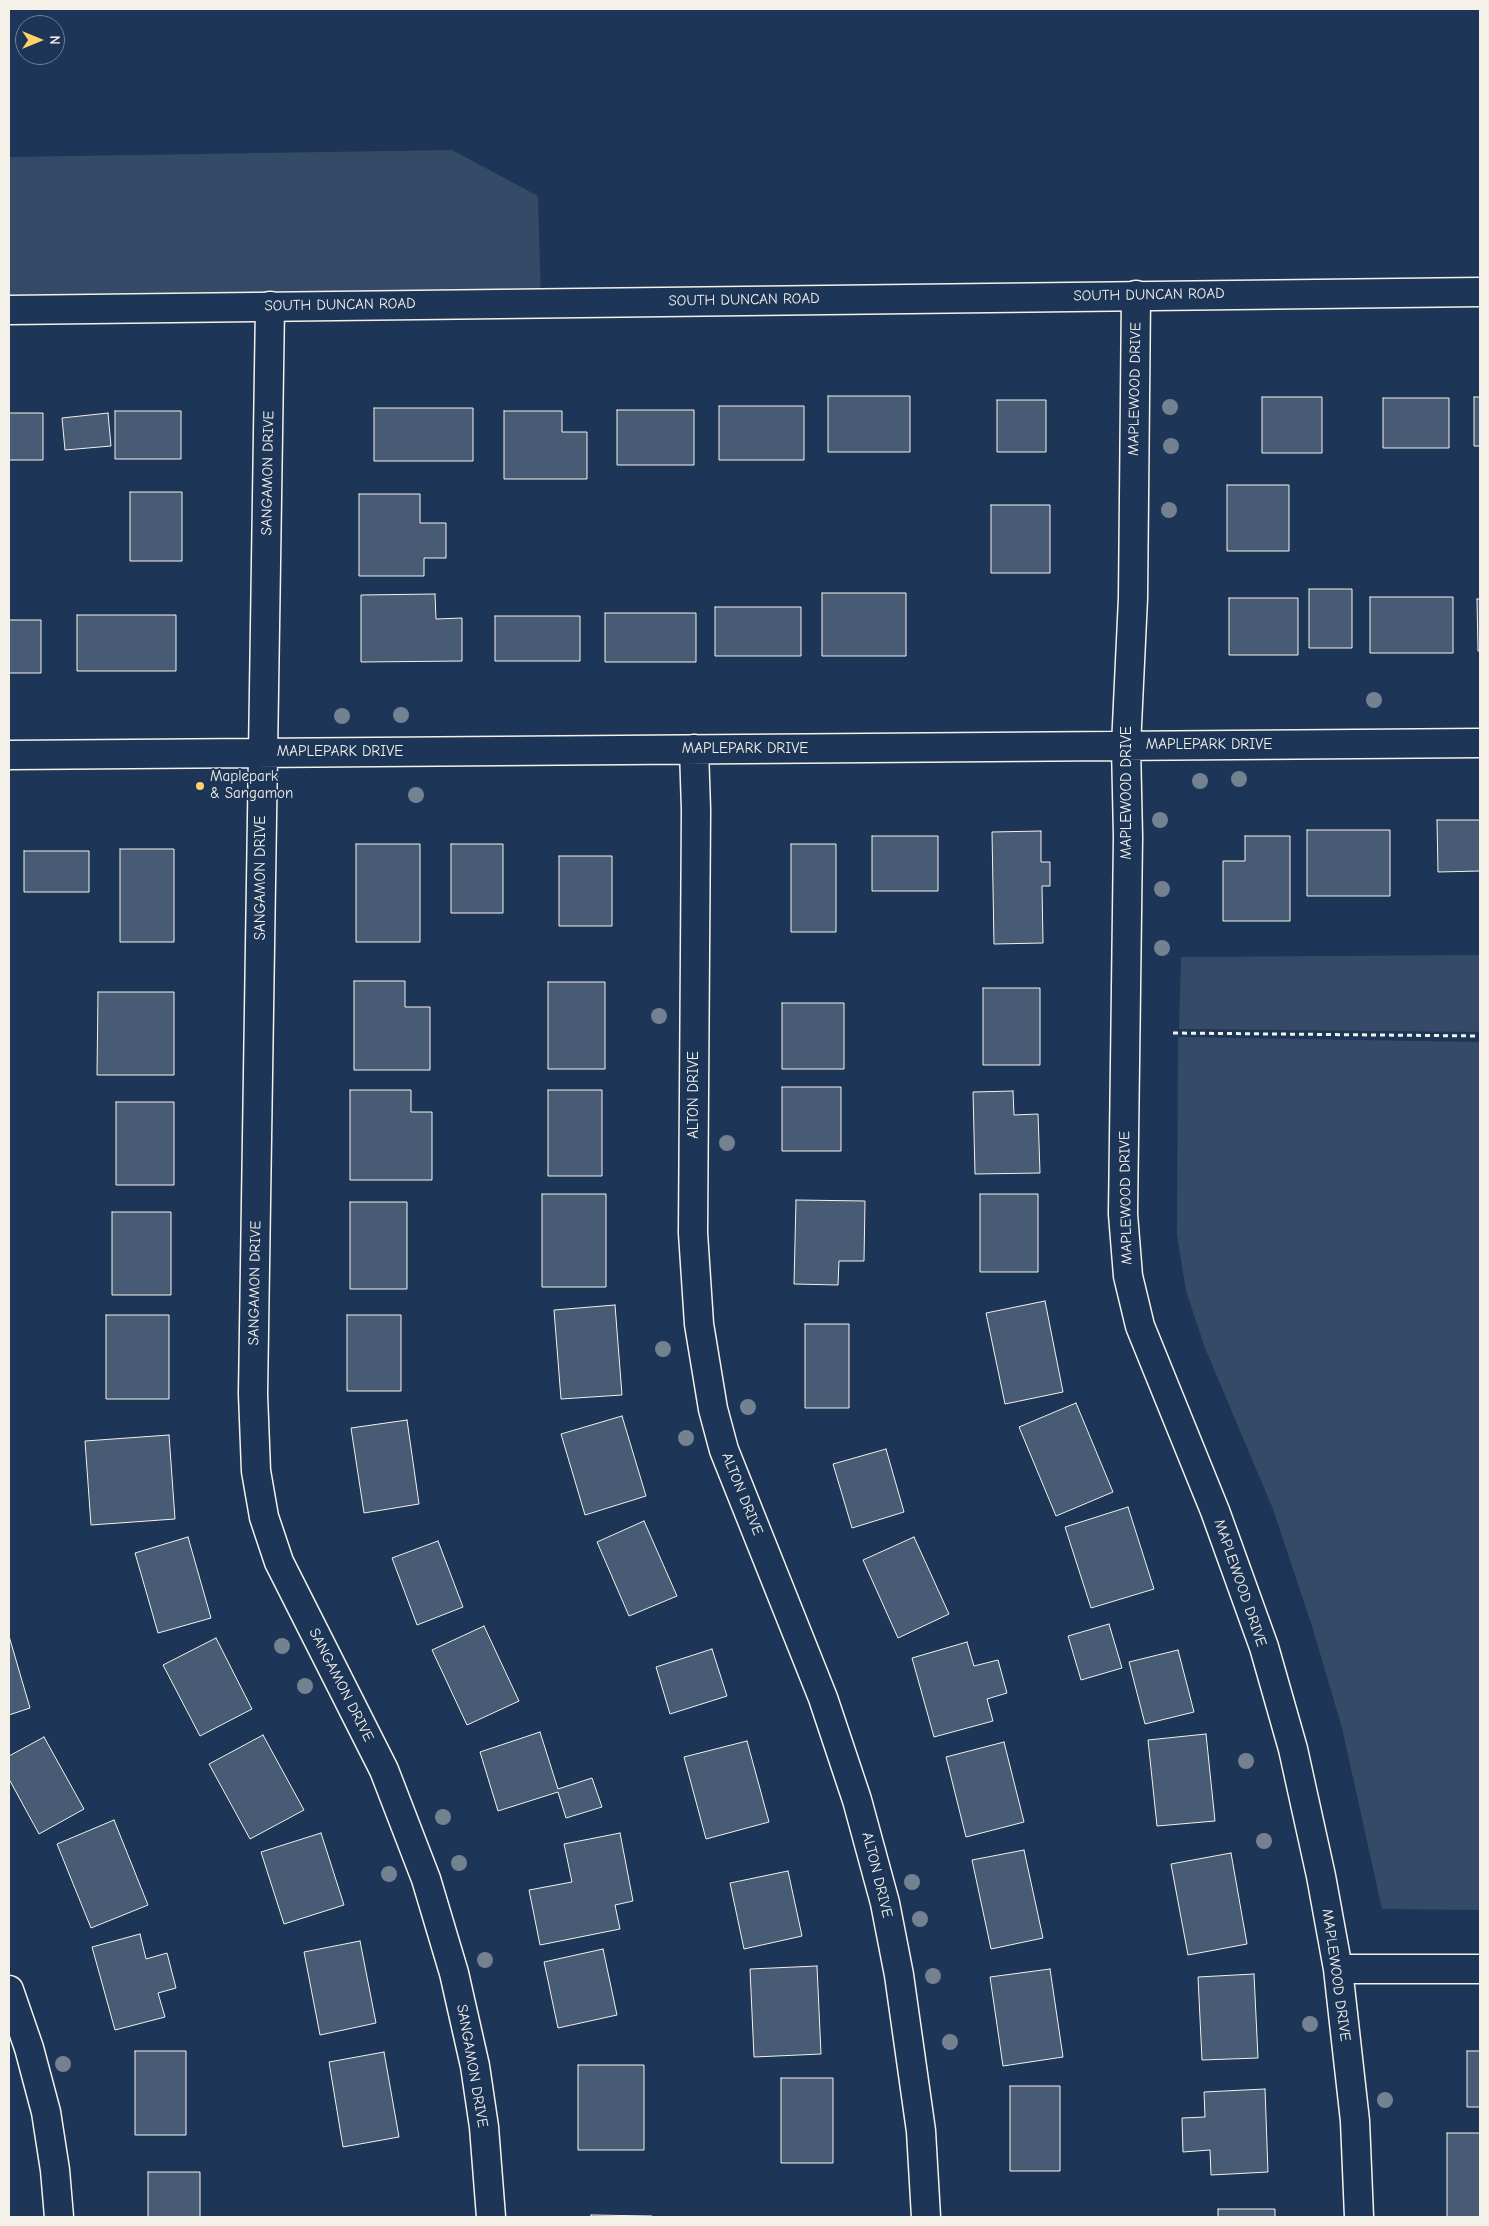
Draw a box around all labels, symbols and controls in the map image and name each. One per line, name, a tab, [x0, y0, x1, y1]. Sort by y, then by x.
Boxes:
north arrow	[15, 15, 65, 65]
text: N	[46, 35, 63, 45]
street label: SOUTH DUNCAN ROAD	[1073, 285, 1225, 305]
street label: SOUTH DUNCAN ROAD	[668, 290, 820, 310]
street label: SOUTH DUNCAN ROAD	[264, 295, 416, 315]
street label: MAPLEWOOD DRIVE	[1125, 322, 1145, 456]
street label: SANGAMON DRIVE	[258, 410, 278, 536]
street label: MAPLEWOOD DRIVE	[1118, 726, 1136, 860]
street label: MAPLEPARK DRIVE	[1146, 736, 1272, 754]
street label: MAPLEPARK DRIVE	[682, 740, 808, 758]
street label: MAPLEPARK DRIVE	[277, 743, 403, 761]
place label: Maplepark & Sangamon	[210, 768, 293, 803]
marker: Maplepark & Sangamon	[194, 780, 206, 792]
street label: SANGAMON DRIVE	[252, 816, 270, 940]
street label: ALTON DRIVE	[685, 1051, 703, 1139]
street label: MAPLEWOOD DRIVE	[1116, 1131, 1136, 1265]
street label: SANGAMON DRIVE	[245, 1220, 265, 1346]
street label: ALTON DRIVE	[717, 1450, 767, 1538]
street label: MAPLEWOOD DRIVE	[1210, 1517, 1270, 1649]
street label: SANGAMON DRIVE	[305, 1625, 377, 1745]
street label: ALTON DRIVE	[858, 1830, 896, 1920]
street label: MAPLEWOOD DRIVE	[1318, 1908, 1354, 2042]
street label: SANGAMON DRIVE	[452, 2003, 492, 2129]

